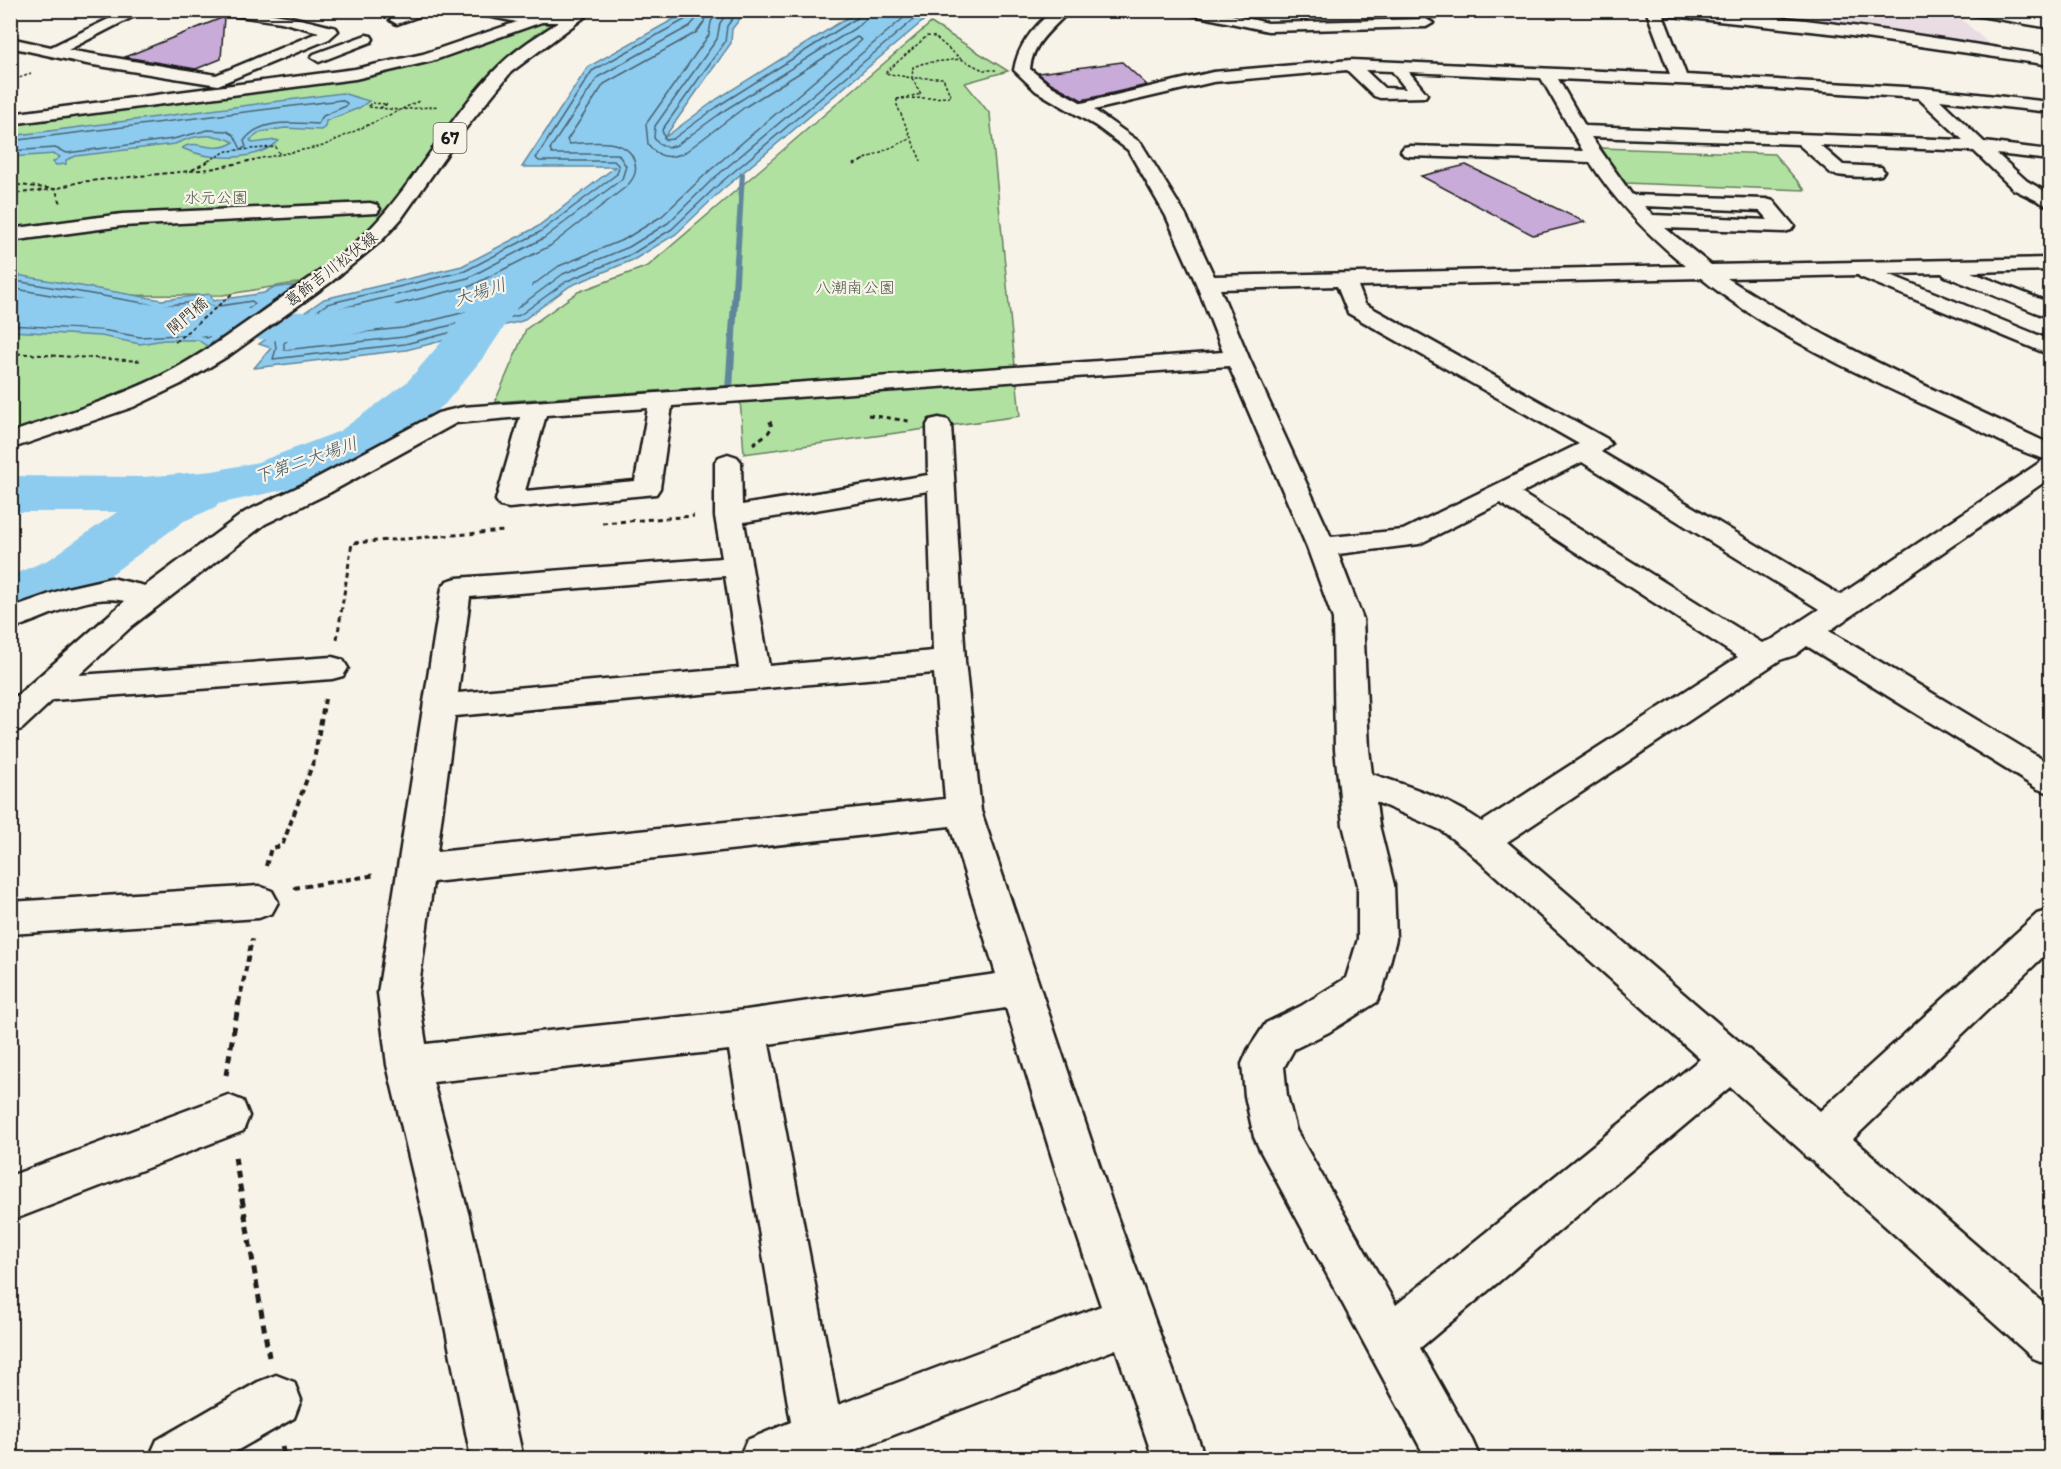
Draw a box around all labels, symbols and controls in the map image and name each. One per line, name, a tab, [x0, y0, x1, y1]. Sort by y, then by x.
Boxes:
road number: 67	[434, 123, 466, 153]
park label: 水元公園	[184, 188, 248, 207]
street label: 葛飾吉川松伏線	[281, 227, 381, 311]
water label: 大場川	[451, 273, 509, 311]
park label: 八潮南公園	[815, 278, 895, 297]
street label: 閘門橋	[163, 293, 211, 339]
water label: 下第二大場川	[251, 432, 361, 488]

